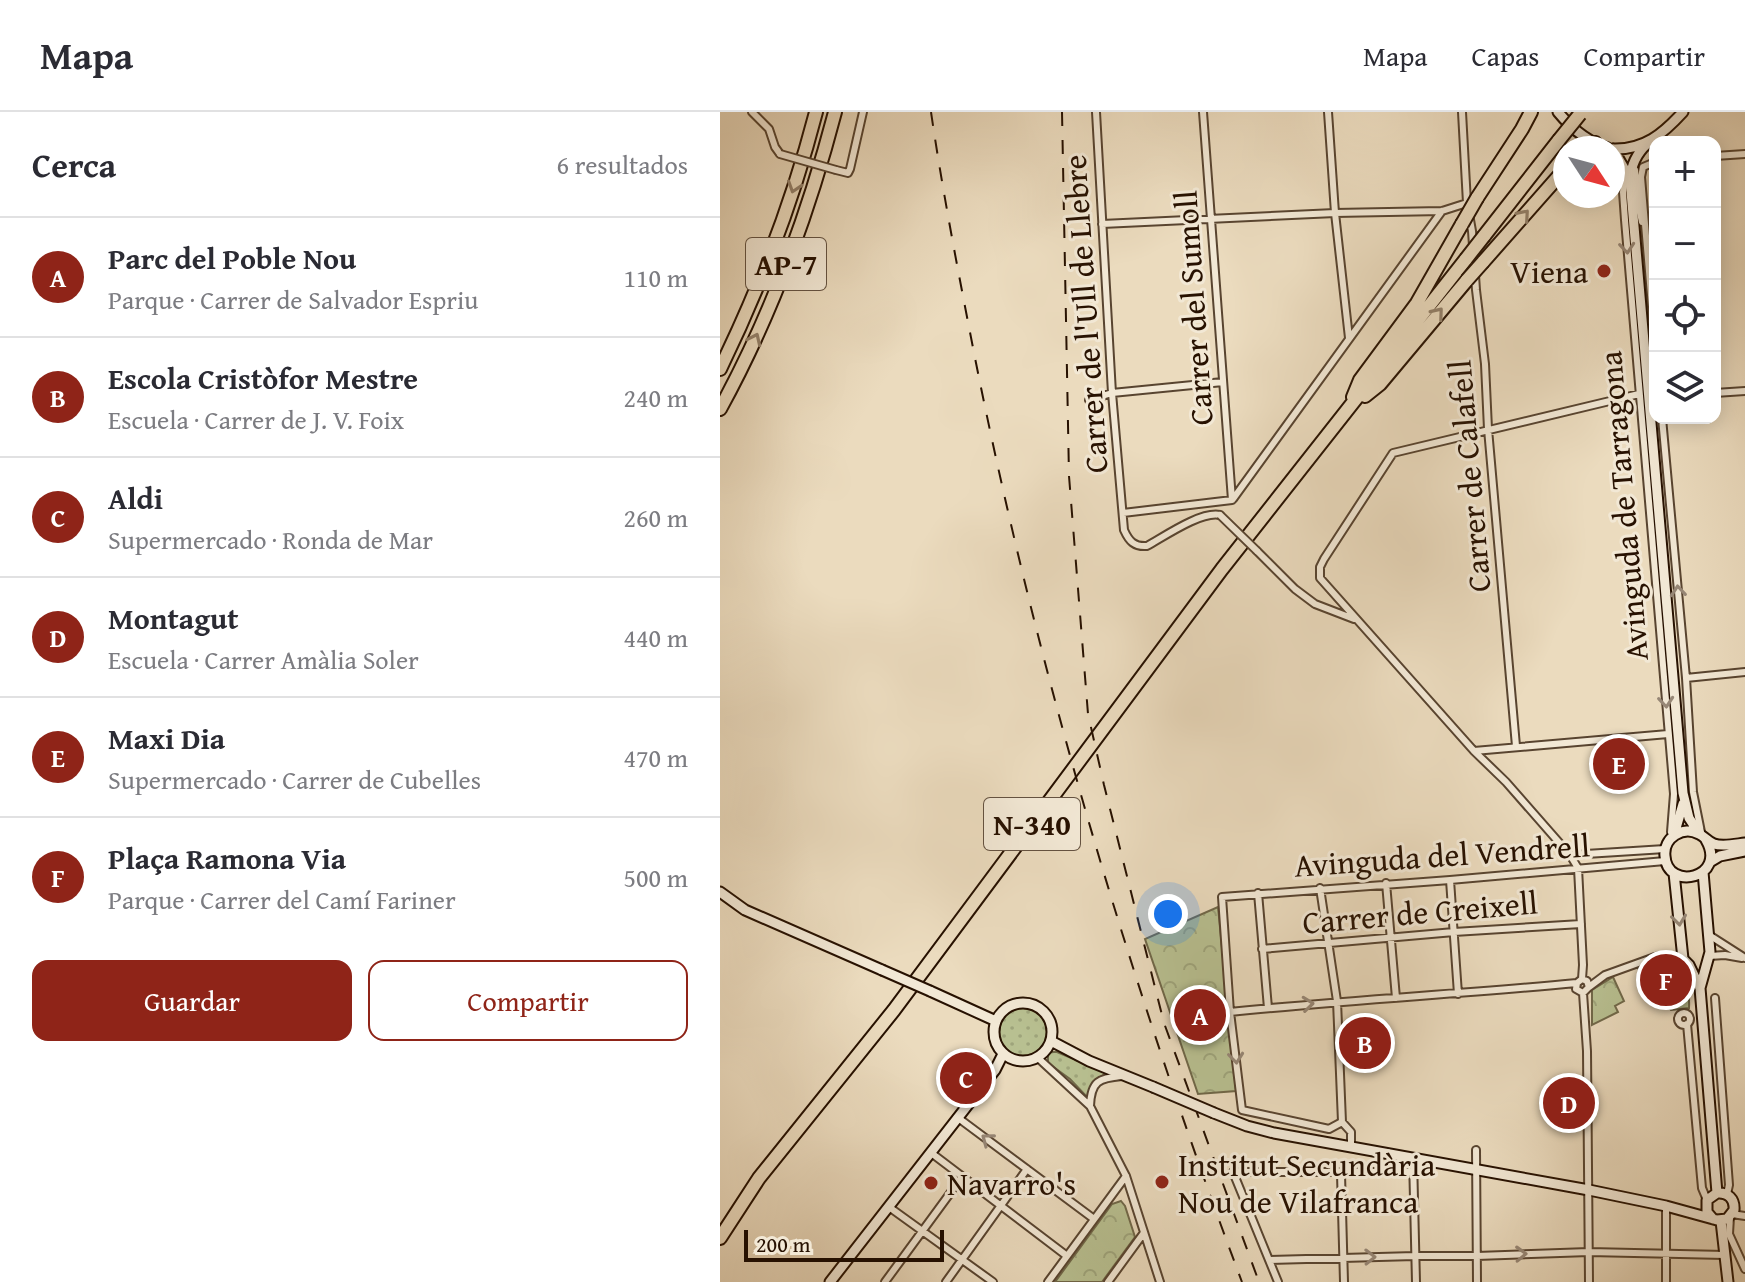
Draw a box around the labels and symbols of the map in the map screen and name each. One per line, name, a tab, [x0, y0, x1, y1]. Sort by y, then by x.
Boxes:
north arrow	[1553, 136, 1625, 208]
street label: Carrer de l'Ull de Llebre	[1050, 153, 1120, 475]
one-way arrow	[787, 180, 803, 193]
street label: Carrer del Sumoll	[1161, 189, 1225, 427]
one-way arrow	[1514, 210, 1529, 225]
road number: AP-7	[746, 238, 826, 290]
one-way arrow	[1618, 241, 1635, 254]
place label: Viena	[1510, 248, 1588, 295]
marker: Viena	[1595, 262, 1613, 280]
one-way arrow	[1428, 308, 1443, 323]
one-way arrow	[745, 333, 761, 348]
street label: Avinguda de Tarragona	[1586, 349, 1660, 663]
street label: Carrer de Calafell	[1435, 358, 1503, 594]
one-way arrow	[1670, 584, 1687, 597]
one-way arrow	[1657, 696, 1674, 709]
pin: E	[1593, 734, 1645, 794]
road number: N-340	[984, 798, 1080, 850]
street label: Avinguda del Vendrell	[1293, 821, 1591, 889]
street label: Carrer de Creixell	[1301, 878, 1539, 946]
your location	[1148, 894, 1188, 934]
one-way arrow	[1670, 913, 1687, 927]
pin: F	[1640, 950, 1692, 1010]
pin: A	[1174, 985, 1226, 1045]
one-way arrow	[1302, 996, 1315, 1013]
pin: B	[1339, 1013, 1391, 1073]
pin: C	[940, 1048, 992, 1108]
one-way arrow	[1227, 1052, 1244, 1065]
pin: D	[1543, 1073, 1595, 1133]
one-way arrow	[981, 1135, 995, 1149]
place label: Institut Secundària Nou de Vilafranca	[1178, 1141, 1435, 1225]
place label: Navarro's	[947, 1160, 1076, 1207]
marker: Institut Secundària Nou de Vilafranca	[1153, 1173, 1171, 1191]
marker: Navarro's	[922, 1174, 940, 1192]
scale bar	[744, 1226, 944, 1262]
one-way arrow	[1515, 1246, 1528, 1263]
one-way arrow	[1364, 1248, 1377, 1265]

